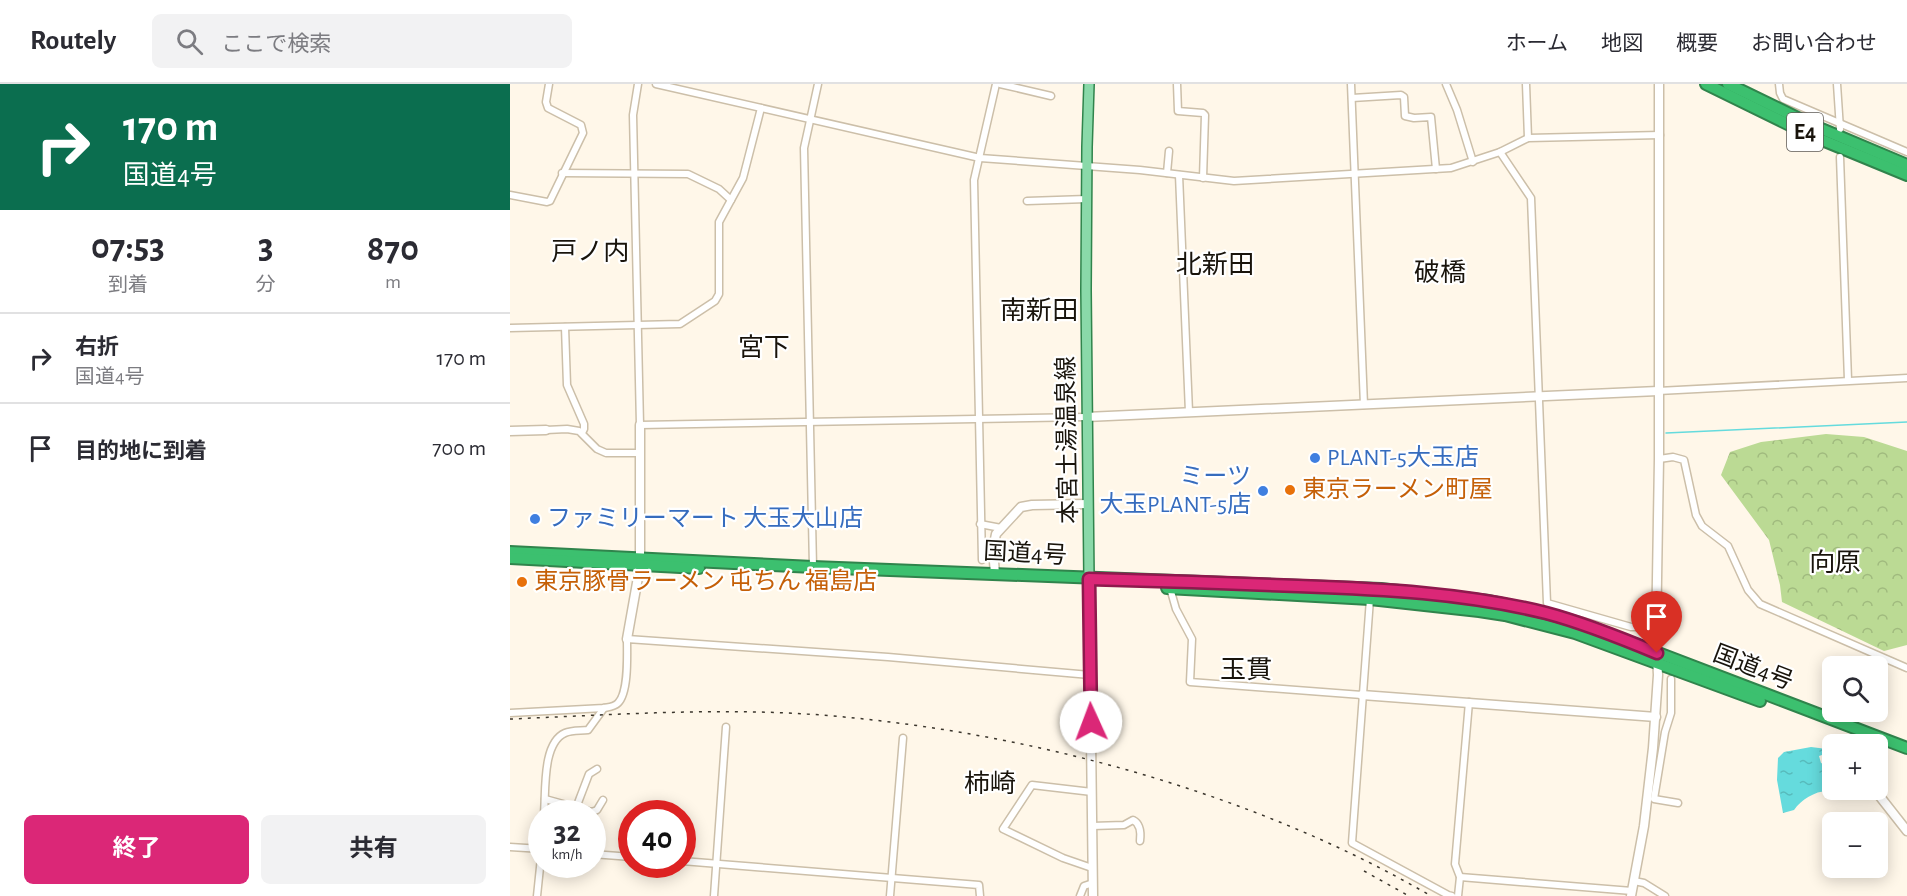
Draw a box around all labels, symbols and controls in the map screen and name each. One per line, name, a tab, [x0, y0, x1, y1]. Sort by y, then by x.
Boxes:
search box	[152, 14, 572, 68]
icon: search	[173, 25, 206, 58]
text: Routely	[30, 27, 116, 55]
text: ここで検索	[221, 33, 331, 55]
text: ホーム	[1506, 33, 1568, 54]
text: 地図	[1601, 33, 1643, 54]
text: 概要	[1676, 33, 1718, 54]
text: お問い合わせ	[1751, 33, 1877, 54]
text: 170 m	[123, 106, 218, 148]
icon: right	[24, 108, 102, 186]
road number: E4	[1787, 113, 1823, 151]
text: 国道4号	[123, 162, 217, 189]
text: 07:53	[91, 229, 165, 265]
text: 3	[258, 229, 274, 265]
text: 870	[367, 231, 419, 267]
district label: 戸ノ内	[551, 238, 629, 265]
district label: 北新田	[1176, 251, 1254, 278]
district label: 破橋	[1414, 259, 1466, 286]
text: m	[385, 272, 401, 292]
text: 到着	[108, 275, 148, 295]
text: 分	[256, 275, 276, 295]
district label: 南新田	[1000, 297, 1078, 324]
district label: 宮下	[738, 334, 790, 361]
text: 右折	[75, 336, 119, 358]
icon: right	[24, 342, 57, 375]
text: 170 m	[436, 347, 486, 369]
street label: 本宮土湯温泉線	[1053, 356, 1081, 524]
text: 国道4号	[75, 367, 145, 387]
icon: arrive	[24, 432, 57, 465]
text: 700 m	[432, 437, 486, 459]
text: 目的地に到着	[75, 440, 207, 462]
place label: PLANT-5大玉店	[1327, 444, 1479, 470]
marker: PLANT-5大玉店	[1308, 451, 1322, 465]
place label: ミーツ 大玉PLANT-5店	[1099, 465, 1251, 517]
place label: 東京ラーメン町屋	[1302, 476, 1493, 502]
marker: 東京ラーメン町屋	[1283, 483, 1297, 497]
marker: ミーツ 大玉PLANT-5店	[1256, 484, 1270, 498]
place label: ファミリーマート 大玉大山店	[547, 505, 863, 531]
marker: ファミリーマート 大玉大山店	[528, 512, 542, 526]
street label: 国道4号	[983, 538, 1067, 568]
district label: 向原	[1809, 549, 1861, 576]
place label: 東京豚骨ラーメン 屯ちん 福島店	[534, 568, 877, 594]
marker: 東京豚骨ラーメン 屯ちん 福島店	[515, 575, 529, 589]
pin	[1631, 591, 1682, 653]
icon: arrive	[1640, 600, 1673, 633]
street label: 国道4号	[1710, 640, 1797, 694]
map controls	[1822, 656, 1888, 878]
button: search	[1822, 656, 1888, 722]
district label: 玉貫	[1220, 657, 1272, 683]
position arrow	[1059, 690, 1123, 754]
button: +	[1822, 734, 1888, 800]
district label: 柿崎	[964, 770, 1016, 797]
speed limit sign: 40	[618, 800, 696, 878]
button: −	[1822, 812, 1888, 878]
button: 終了	[24, 815, 249, 884]
button: 共有	[261, 815, 486, 884]
text: 32	[553, 817, 581, 847]
text: km/h	[552, 847, 582, 862]

